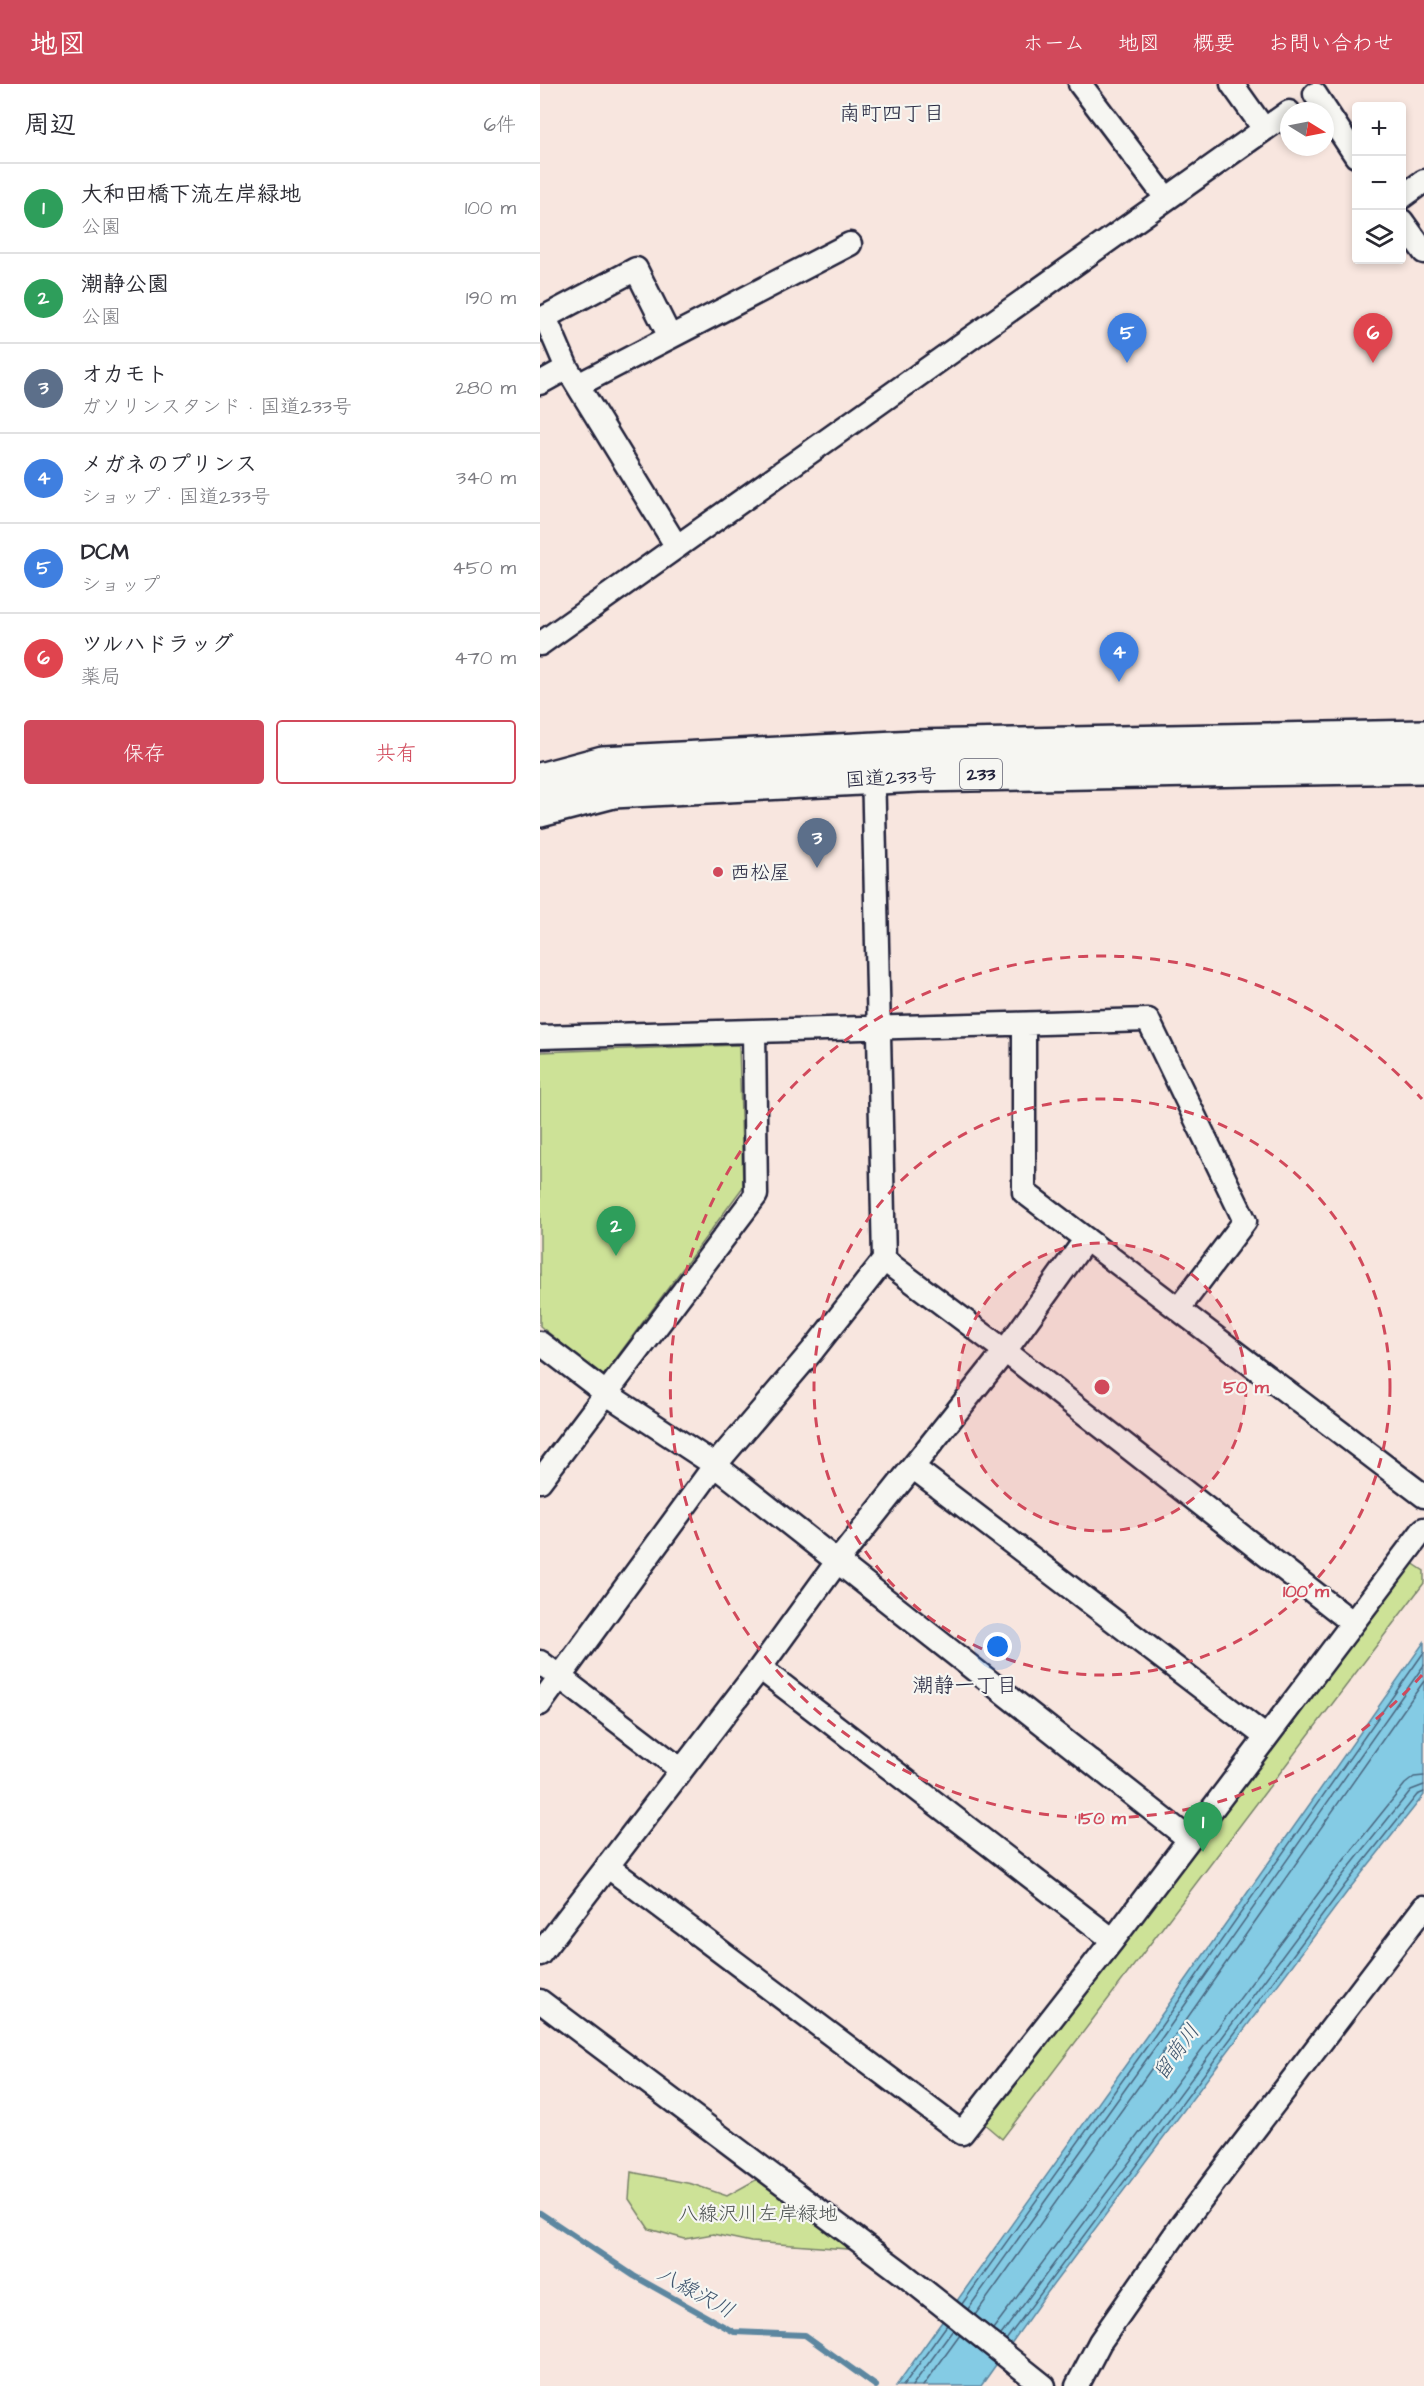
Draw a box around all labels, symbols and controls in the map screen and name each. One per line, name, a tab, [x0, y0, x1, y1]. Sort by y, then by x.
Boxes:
text: 地図	[30, 25, 86, 64]
text: ホーム	[1023, 29, 1085, 58]
text: 地図	[1118, 29, 1160, 58]
text: 概要	[1193, 29, 1235, 58]
text: お問い合わせ	[1268, 29, 1394, 58]
district label: 南町四丁目	[840, 99, 945, 128]
north arrow	[1280, 102, 1334, 156]
map controls	[1352, 102, 1406, 264]
button: +	[1352, 102, 1406, 156]
text: 周辺	[24, 107, 76, 143]
text: 6件	[483, 111, 516, 139]
button: −	[1352, 156, 1406, 210]
text: 大和田橋下流左岸緑地	[81, 179, 301, 210]
text: 1	[42, 194, 45, 222]
text: 100 m	[465, 194, 516, 222]
button: layers	[1352, 210, 1406, 264]
text: 公園	[81, 213, 121, 241]
text: 潮静公園	[81, 269, 169, 300]
text: 2	[38, 284, 49, 312]
text: 190 m	[466, 284, 516, 312]
text: 公園	[81, 303, 121, 331]
pin: 5	[1108, 314, 1146, 363]
pin: 6	[1354, 314, 1392, 363]
text: オカモト	[81, 359, 169, 390]
text: 3	[38, 374, 49, 402]
text: 280 m	[455, 374, 516, 402]
text: ガソリンスタンド · 国道233号	[81, 393, 352, 421]
text: メガネのプリンス	[81, 449, 257, 480]
text: 4	[37, 464, 50, 492]
text: 340 m	[456, 464, 516, 492]
text: ショップ · 国道233号	[81, 483, 271, 511]
text: DCM	[81, 537, 129, 568]
text: 5	[36, 554, 51, 582]
text: 450 m	[452, 554, 516, 582]
text: ショップ	[81, 571, 160, 599]
text: ツルハドラッグ	[81, 629, 234, 660]
pin: 4	[1100, 632, 1138, 682]
text: 6	[37, 644, 50, 672]
text: 470 m	[454, 644, 516, 672]
text: 薬局	[81, 663, 121, 691]
button: 保存	[24, 720, 264, 784]
button: 共有	[276, 720, 516, 784]
road number: 233	[960, 759, 1002, 789]
street label: 国道233号	[844, 762, 938, 794]
pin: 3	[798, 818, 836, 868]
place label: 西松屋	[730, 859, 790, 887]
marker: 西松屋	[711, 865, 725, 879]
pin: 2	[596, 1206, 636, 1256]
text: 50 m	[1223, 1375, 1270, 1400]
centre of rings	[1092, 1377, 1112, 1397]
text: 100 m	[1283, 1579, 1330, 1604]
your location	[983, 1632, 1012, 1661]
district label: 潮静一丁目	[913, 1671, 1018, 1700]
pin: 1	[1184, 1802, 1222, 1852]
text: 150 m	[1078, 1806, 1127, 1831]
water label: 留萌川	[1146, 2018, 1207, 2086]
park label: 八線沢川左岸緑地	[678, 2200, 838, 2228]
water label: 八線沢川	[652, 2259, 740, 2325]

